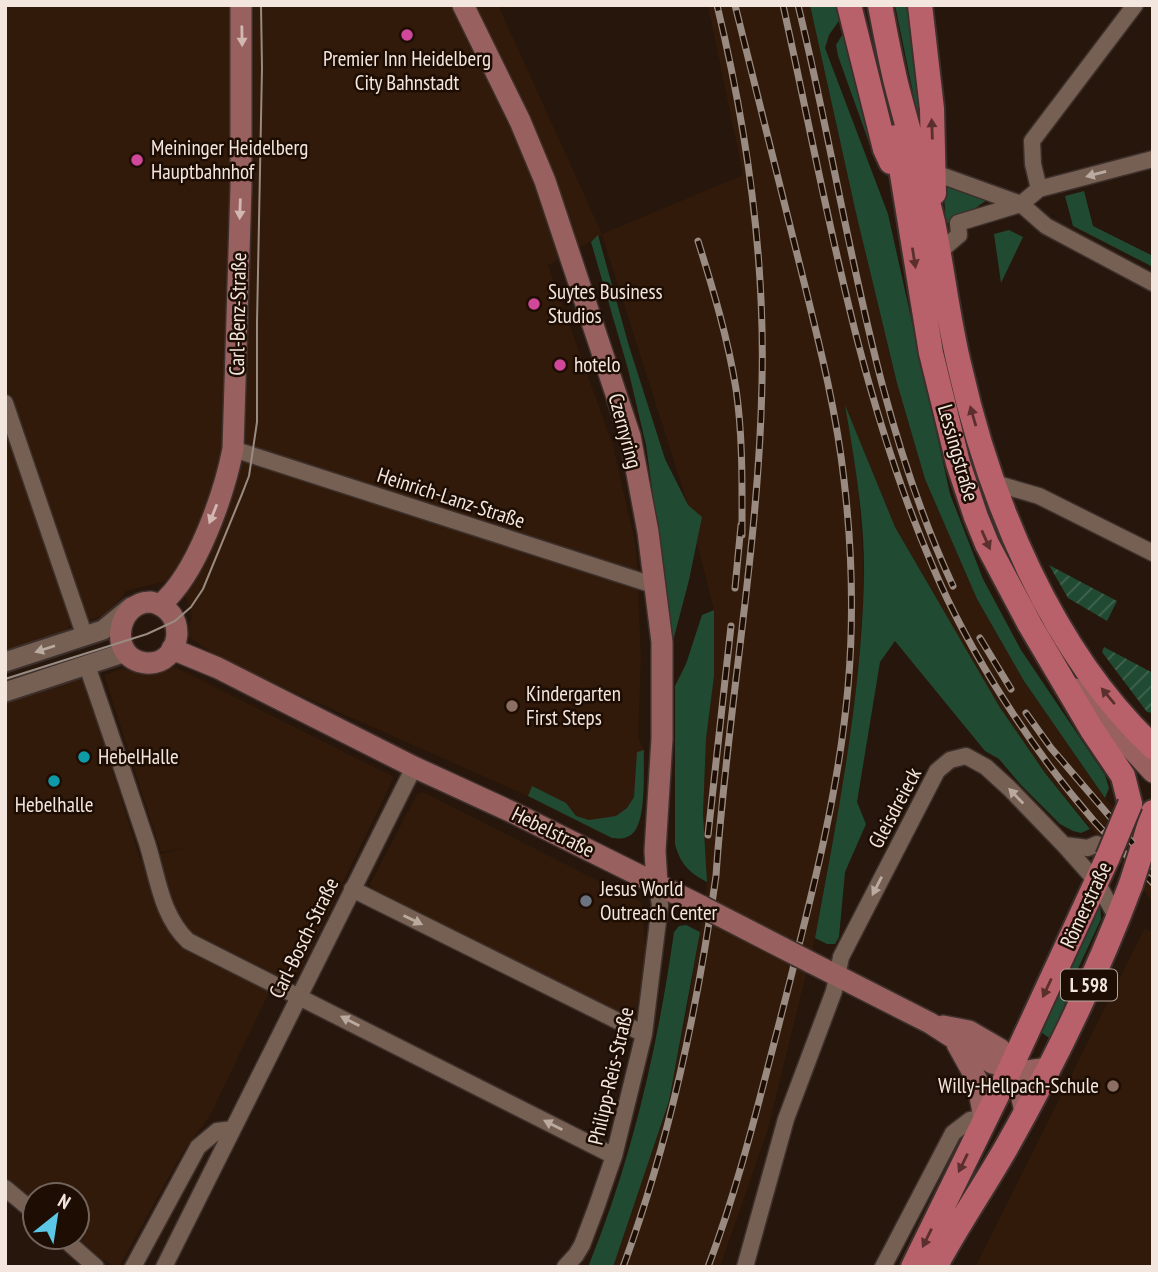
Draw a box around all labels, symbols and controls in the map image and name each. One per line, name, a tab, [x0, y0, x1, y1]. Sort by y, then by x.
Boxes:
one-way arrow	[236, 26, 248, 48]
marker: Premier Inn Heidelberg City Bahnstadt	[399, 27, 415, 43]
place label: Premier Inn Heidelberg City Bahnstadt	[323, 45, 491, 96]
one-way arrow	[927, 118, 938, 140]
place label: Meininger Heidelberg Hauptbahnhof	[151, 134, 308, 185]
marker: Meininger Heidelberg Hauptbahnhof	[129, 152, 145, 168]
one-way arrow	[1085, 169, 1107, 180]
one-way arrow	[234, 199, 246, 221]
one-way arrow	[909, 248, 920, 270]
street label: Carl-Benz-Straße	[223, 252, 252, 376]
place label: Suytes Business Studios	[548, 278, 663, 329]
marker: Suytes Business Studios	[526, 296, 542, 312]
place label: hotelo	[574, 351, 621, 378]
marker: hotelo	[552, 357, 568, 373]
street label: Czernyring	[603, 390, 648, 471]
street label: Lessingstraße	[932, 401, 985, 504]
one-way arrow	[967, 405, 977, 426]
street label: Heinrich-Lanz-Straße	[374, 461, 528, 534]
one-way arrow	[208, 503, 219, 524]
one-way arrow	[981, 530, 992, 551]
one-way arrow	[34, 645, 55, 655]
place label: Kindergarten First Steps	[526, 680, 621, 731]
one-way arrow	[1101, 687, 1116, 704]
marker: Kindergarten First Steps	[504, 698, 520, 714]
place label: HebelHalle	[98, 743, 179, 770]
marker: HebelHalle	[76, 749, 92, 765]
street label: Gleisdreieck	[862, 763, 927, 853]
marker: Hebelhalle	[46, 773, 62, 789]
one-way arrow	[1008, 787, 1025, 804]
place label: Hebelhalle	[15, 791, 93, 818]
street label: Hebelstraße	[508, 800, 599, 863]
street label: Römerstraße	[1054, 857, 1117, 952]
street label: Carl-Bosch-Straße	[263, 873, 344, 1003]
place label: Jesus World Outreach Center	[599, 875, 718, 926]
one-way arrow	[872, 876, 884, 896]
marker: Jesus World Outreach Center	[578, 893, 594, 909]
one-way arrow	[403, 914, 423, 925]
road number: L 598	[1061, 970, 1117, 1001]
one-way arrow	[1041, 978, 1053, 998]
street label: Philipp-Reis-Straße	[582, 1004, 639, 1147]
one-way arrow	[340, 1016, 360, 1027]
place label: Willy-Hellpach-Schule	[938, 1072, 1099, 1099]
marker: Willy-Hellpach-Schule	[1105, 1078, 1121, 1094]
one-way arrow	[543, 1119, 563, 1130]
one-way arrow	[957, 1153, 968, 1173]
north arrow	[21, 1181, 91, 1251]
text: N	[54, 1188, 75, 1214]
one-way arrow	[921, 1228, 932, 1248]

